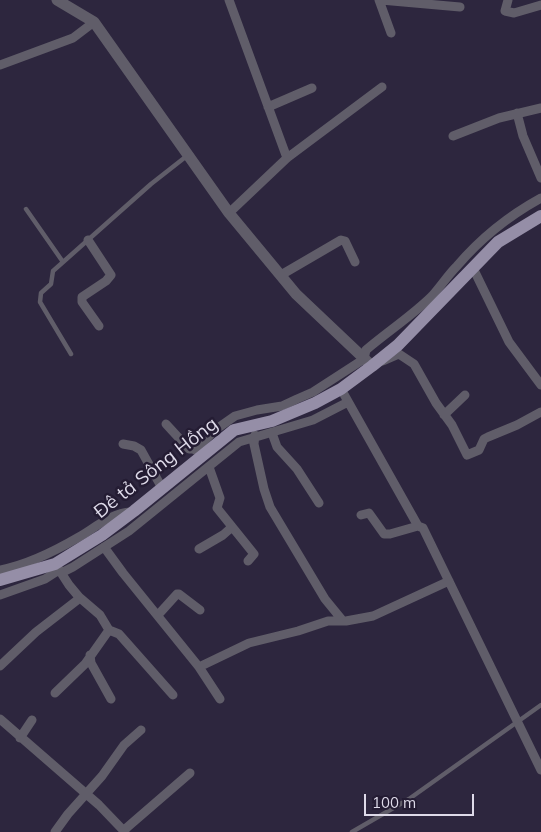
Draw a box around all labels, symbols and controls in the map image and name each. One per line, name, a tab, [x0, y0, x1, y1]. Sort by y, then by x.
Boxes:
street label: Đê tả Sông Hồng	[90, 413, 222, 523]
scale bar	[366, 784, 476, 816]
text: 100 m	[372, 793, 416, 812]

